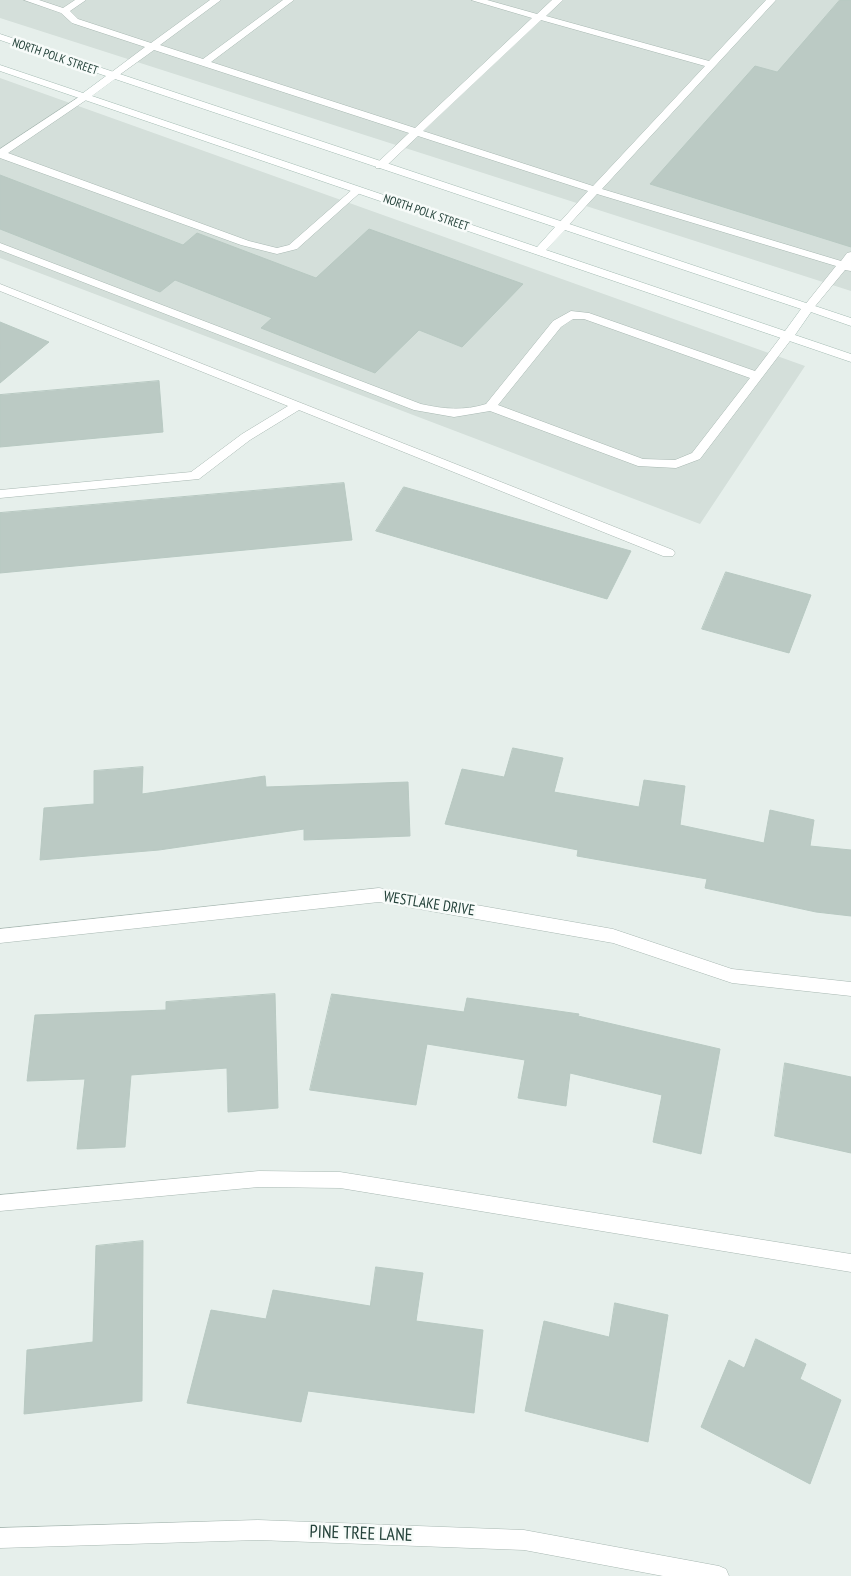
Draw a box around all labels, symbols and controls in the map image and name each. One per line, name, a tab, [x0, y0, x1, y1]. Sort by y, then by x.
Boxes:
street label: NORTH POLK STREET	[10, 36, 100, 78]
street label: NORTH POLK STREET	[381, 192, 471, 234]
street label: WESTLAKE DRIVE	[382, 888, 476, 920]
street label: PINE TREE LANE	[309, 1521, 413, 1547]

